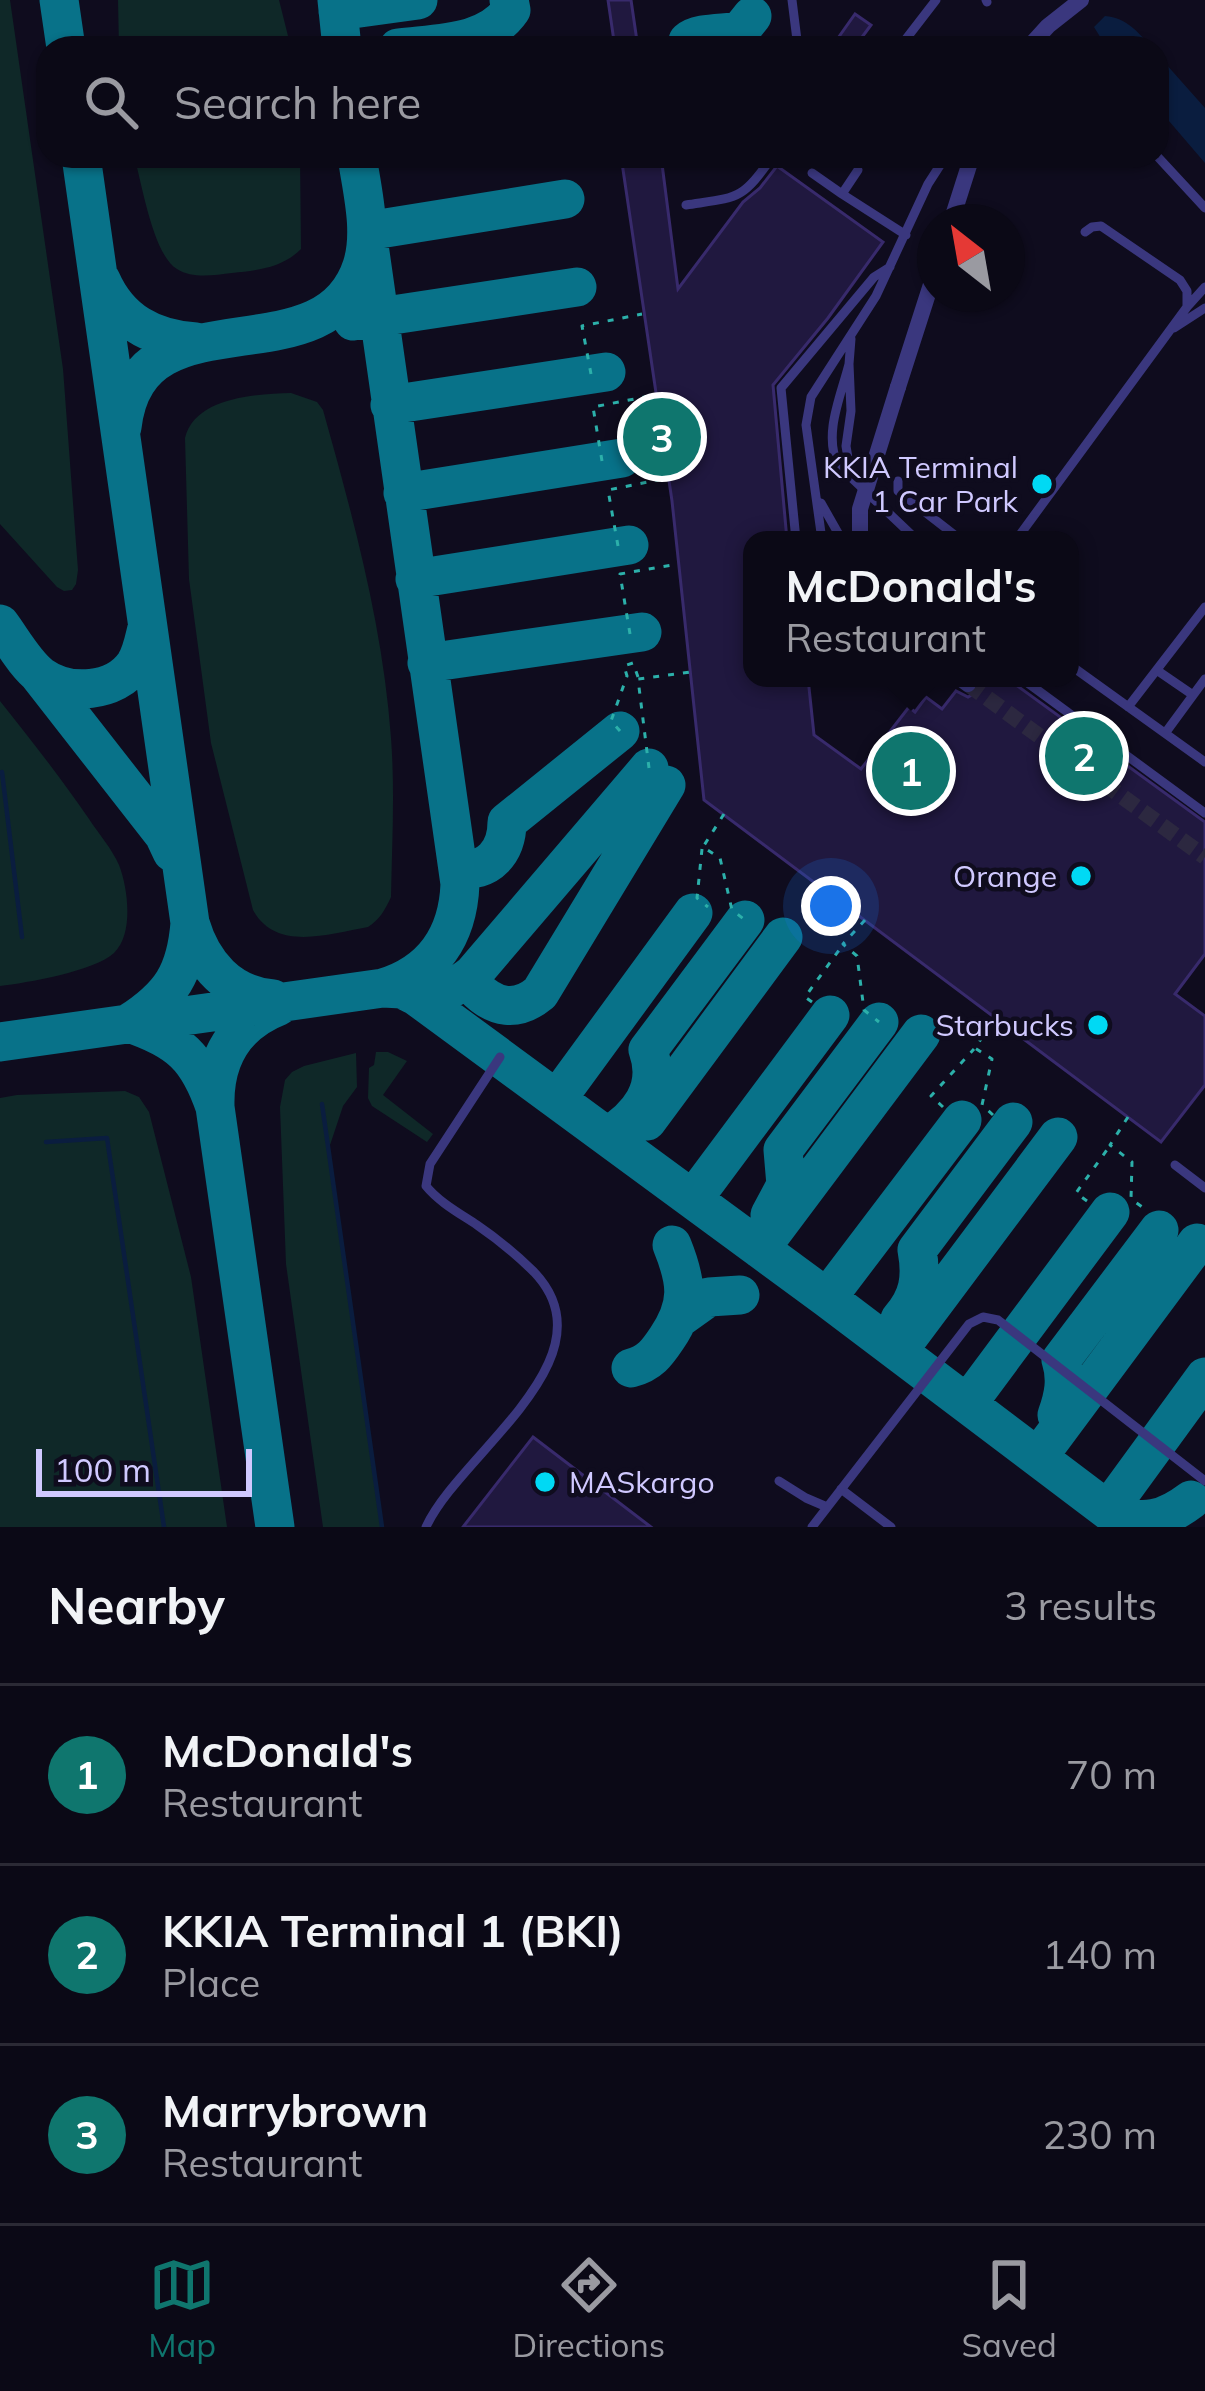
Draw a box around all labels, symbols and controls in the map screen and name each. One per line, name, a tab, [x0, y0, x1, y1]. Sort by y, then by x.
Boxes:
search box	[36, 36, 1169, 168]
icon: search	[78, 69, 144, 135]
text: Search here	[174, 74, 421, 130]
north arrow	[917, 204, 1025, 312]
pin: 3	[623, 392, 701, 482]
place label: KKIA Terminal 1 Car Park	[823, 448, 1019, 520]
marker: KKIA Terminal 1 Car Park	[1029, 471, 1055, 497]
popup	[743, 531, 1079, 687]
text: McDonald's	[786, 557, 1036, 613]
text: Restaurant	[786, 613, 986, 662]
pin: 2	[1045, 711, 1123, 801]
pin: 1	[872, 726, 950, 816]
place label: Orange	[953, 857, 1057, 895]
marker: Orange	[1068, 863, 1094, 889]
your location	[801, 876, 861, 936]
place label: Starbucks	[936, 1006, 1074, 1044]
marker: Starbucks	[1085, 1012, 1111, 1038]
scale bar	[36, 1443, 252, 1496]
text: 100 m	[54, 1449, 151, 1490]
place label: MASkargo	[569, 1463, 715, 1501]
marker: MASkargo	[532, 1469, 558, 1495]
text: Nearby	[48, 1573, 225, 1637]
text: 3 results	[1004, 1581, 1157, 1630]
text: McDonald's	[162, 1722, 413, 1778]
text: 1	[75, 1750, 99, 1799]
text: 70 m	[1066, 1750, 1157, 1799]
text: Restaurant	[162, 1778, 362, 1827]
text: KKIA Terminal 1 (BKI)	[162, 1902, 624, 1958]
text: 2	[75, 1930, 99, 1979]
text: 140 m	[1042, 1930, 1157, 1979]
text: Place	[162, 1958, 260, 2007]
text: Marrybrown	[162, 2082, 429, 2138]
text: 3	[75, 2110, 99, 2159]
text: 230 m	[1042, 2110, 1157, 2159]
text: Restaurant	[162, 2138, 362, 2187]
tab: Map	[148, 2252, 216, 2365]
tab: Directions	[513, 2252, 665, 2365]
tab: Saved	[962, 2252, 1057, 2365]

